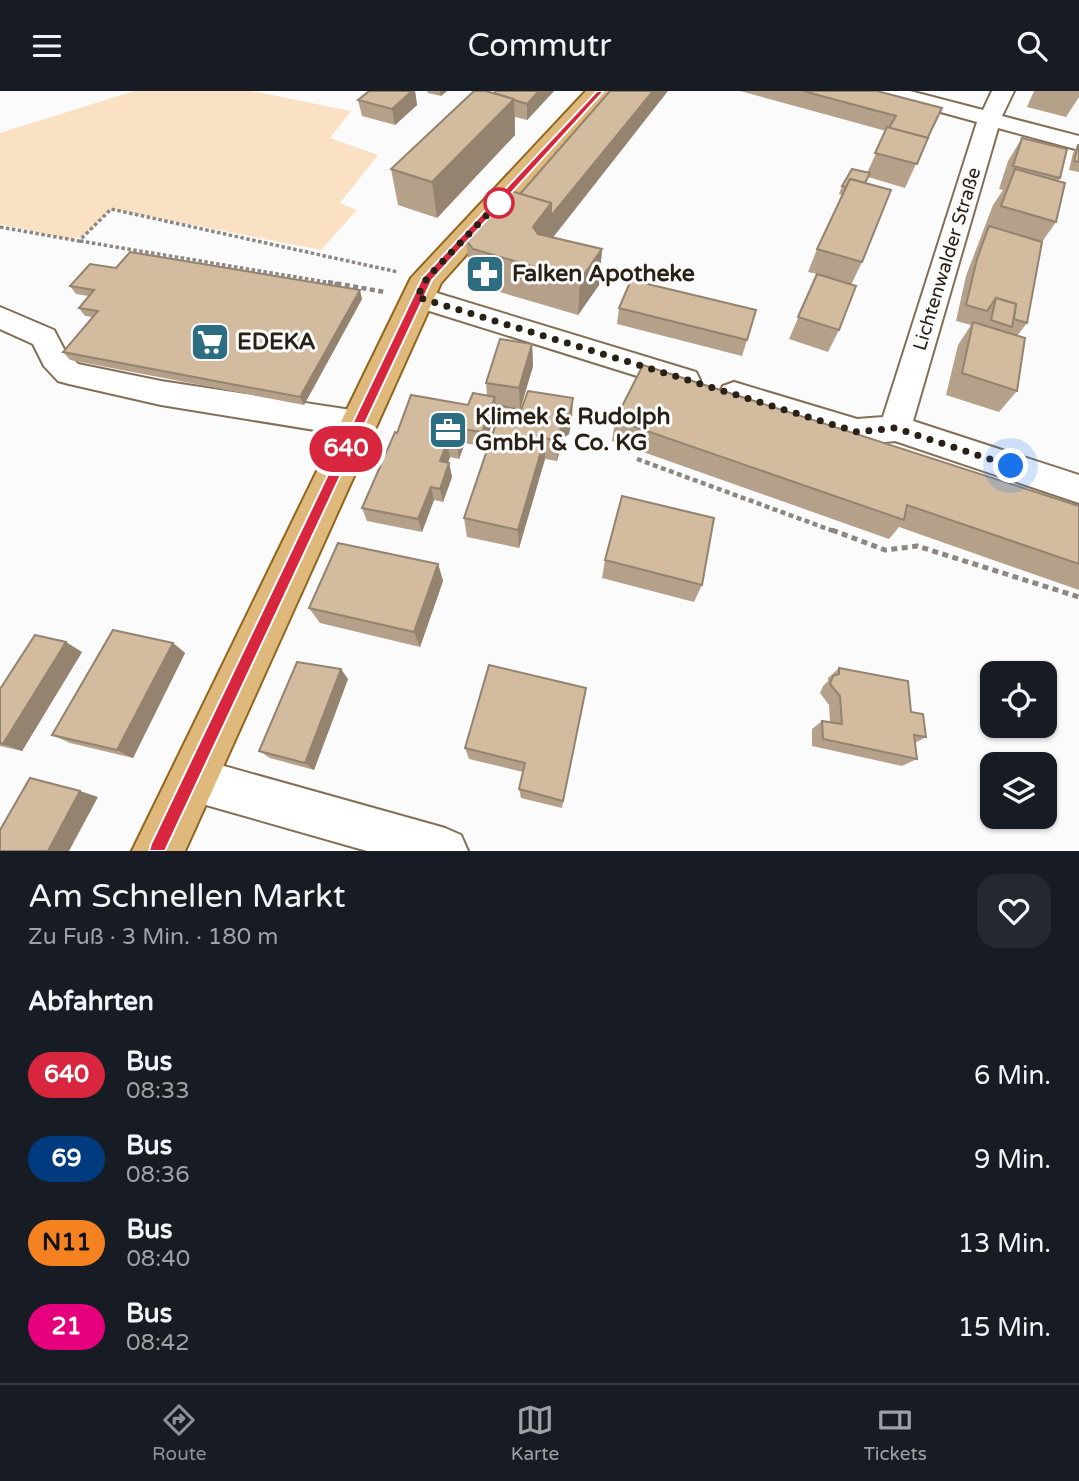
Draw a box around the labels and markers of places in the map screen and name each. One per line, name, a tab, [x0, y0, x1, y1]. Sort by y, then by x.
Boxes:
unlabelled marker	[484, 188, 514, 218]
pharmacy icon: Falken Apotheke	[464, 253, 506, 295]
place label: Falken Apotheke	[512, 260, 695, 288]
supermarket icon: EDEKA	[189, 321, 231, 363]
place label: EDEKA	[237, 328, 316, 356]
place label: Klimek & Rudolph GmbH & Co. KG	[475, 403, 670, 457]
office icon: Klimek & Rudolph GmbH & Co. KG	[427, 409, 469, 451]

